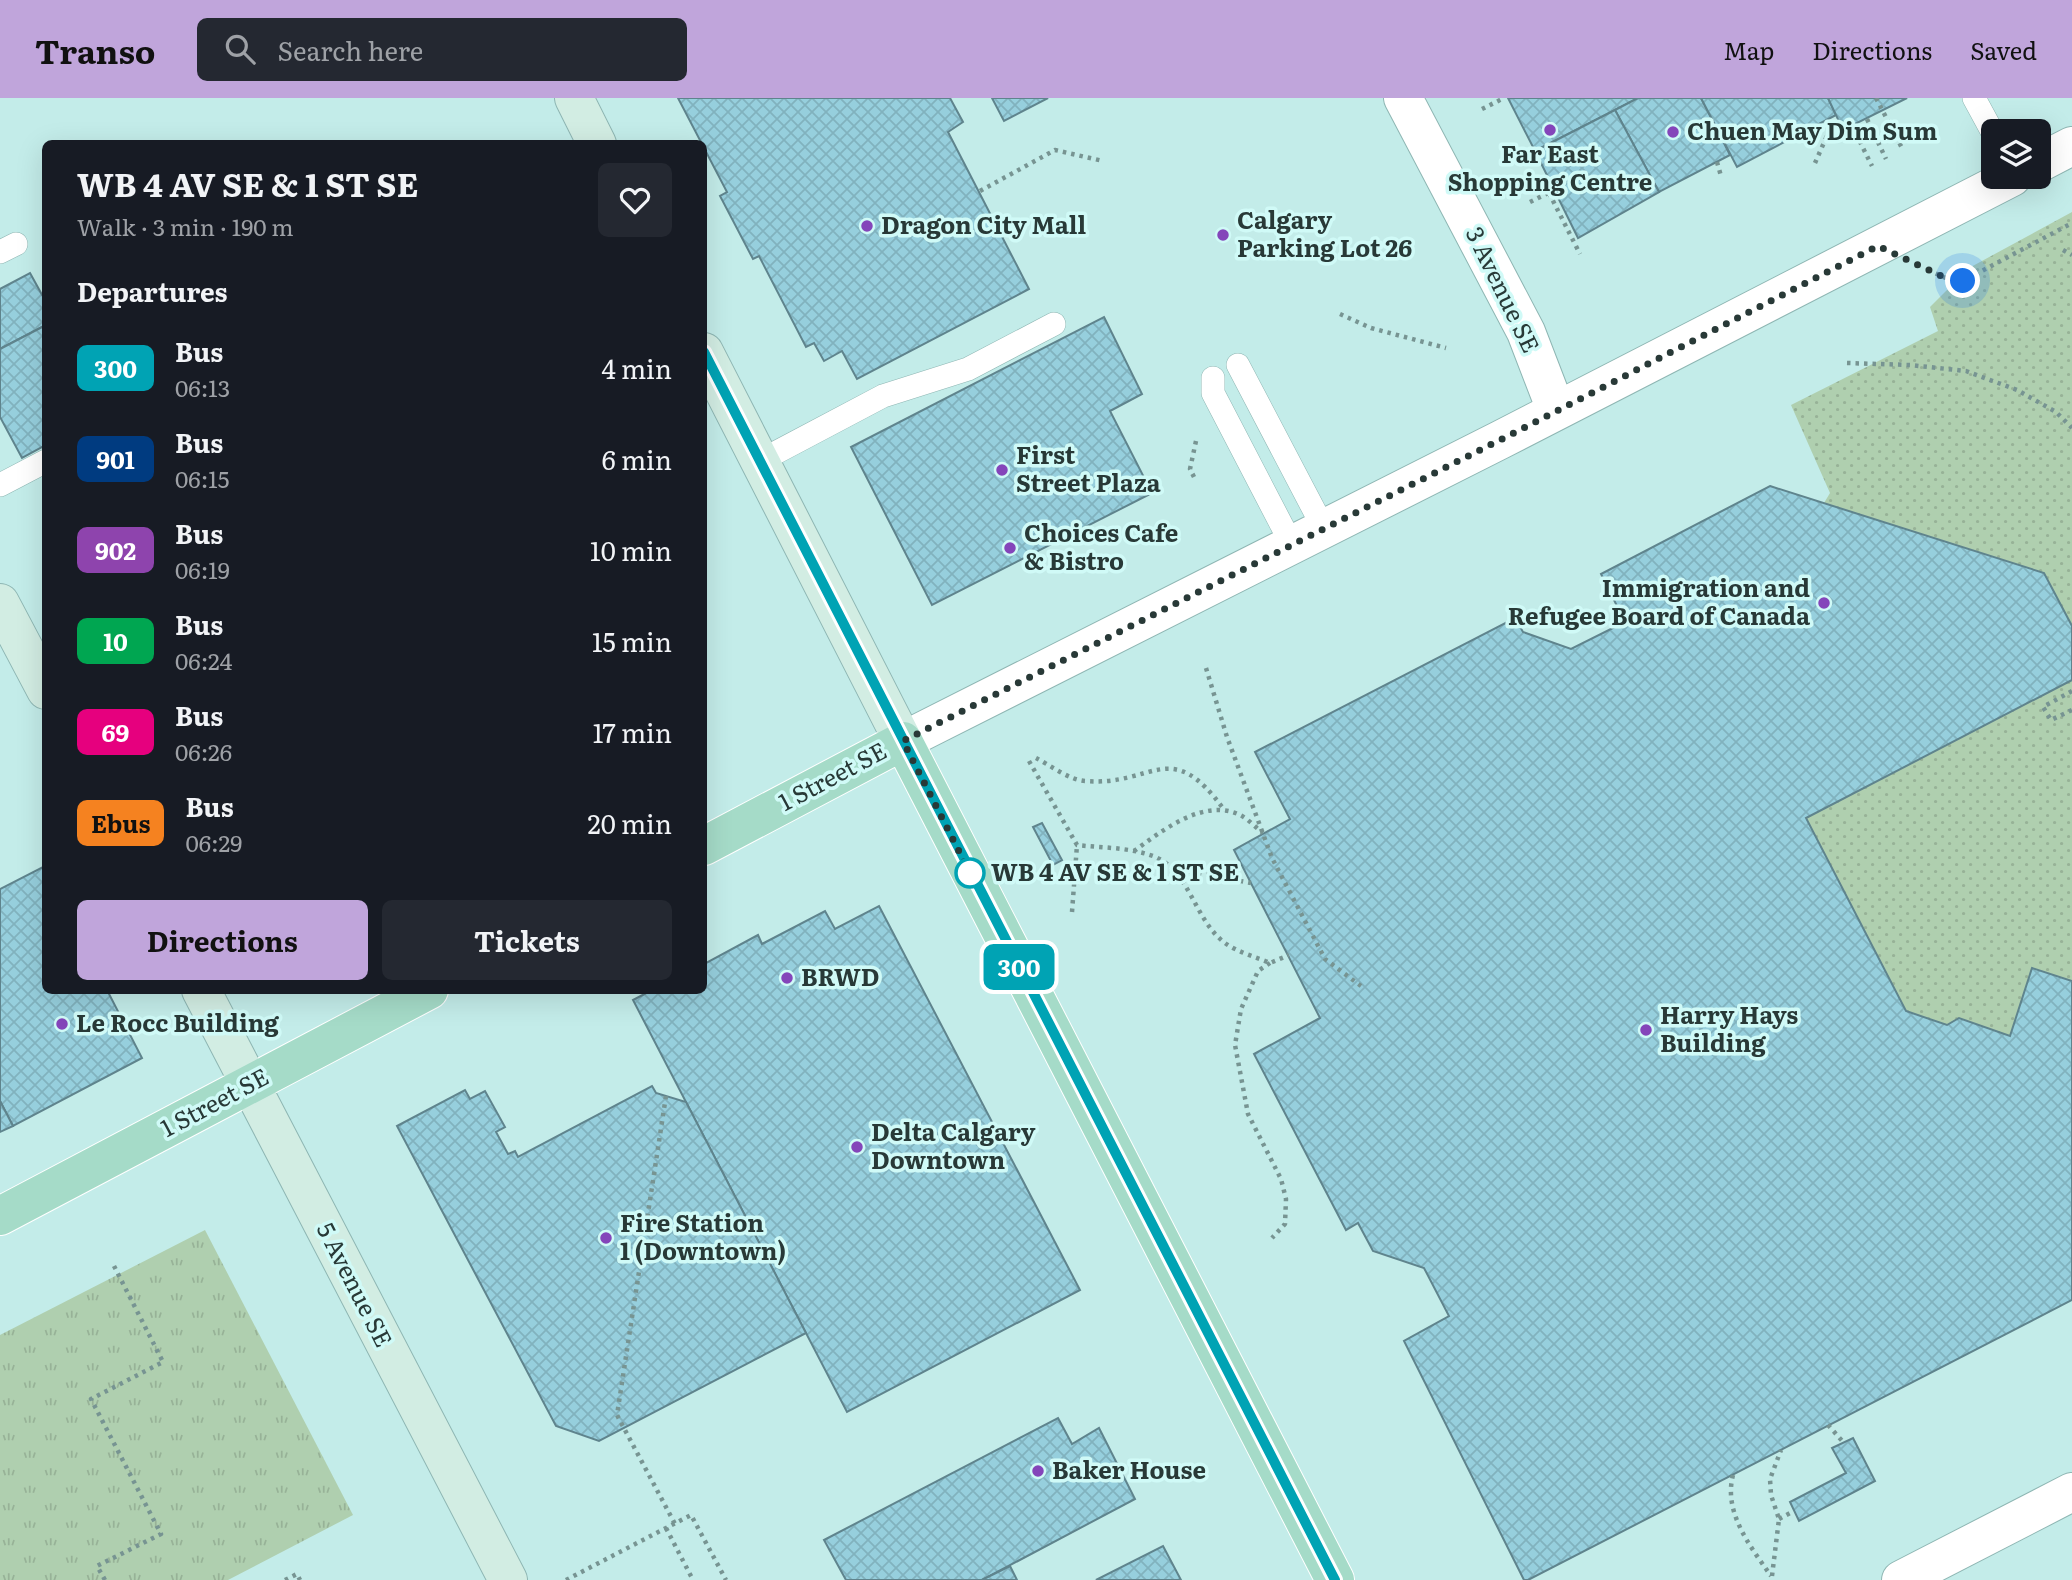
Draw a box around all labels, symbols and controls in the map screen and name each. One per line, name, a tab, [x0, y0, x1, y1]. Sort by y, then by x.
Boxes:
search box	[197, 18, 687, 81]
text: Transo	[35, 25, 155, 74]
icon: search	[221, 30, 259, 68]
text: Search here	[277, 30, 423, 69]
text: Map	[1723, 32, 1774, 67]
text: Directions	[1812, 32, 1932, 67]
text: Saved	[1970, 32, 2037, 67]
place label: Chuen May Dim Sum	[1687, 112, 1937, 147]
map controls	[1981, 119, 2051, 189]
button: layers	[1981, 119, 2051, 189]
marker: Far East Shopping Centre	[1542, 122, 1558, 138]
marker: Chuen May Dim Sum	[1665, 124, 1681, 140]
place label: Far East Shopping Centre	[1448, 135, 1652, 198]
text: WB 4 AV SE & 1 ST SE	[77, 158, 418, 207]
button: heart	[598, 163, 672, 237]
place label: Calgary Parking Lot 26	[1237, 201, 1412, 264]
place label: Dragon City Mall	[881, 206, 1087, 241]
text: Walk · 3 min · 190 m	[77, 209, 293, 243]
marker: Dragon City Mall	[859, 218, 875, 234]
street label: 3 Avenue SE	[1459, 220, 1550, 358]
marker: Calgary Parking Lot 26	[1215, 227, 1231, 243]
your location	[1945, 263, 1980, 298]
text: Departures	[77, 271, 228, 310]
text: Bus	[175, 331, 223, 370]
text: 4 min	[601, 348, 672, 387]
text: 300	[94, 350, 137, 385]
text: 06:13	[175, 370, 230, 404]
text: Bus	[175, 422, 223, 461]
place label: First Street Plaza	[1016, 436, 1161, 499]
text: 6 min	[602, 439, 672, 478]
text: 901	[96, 441, 135, 476]
text: 06:15	[175, 461, 229, 495]
marker: First Street Plaza	[994, 462, 1010, 478]
text: Bus	[175, 513, 223, 552]
place label: Choices Cafe & Bistro	[1024, 514, 1178, 577]
text: 10 min	[590, 530, 672, 569]
text: 902	[95, 532, 136, 567]
marker: Choices Cafe & Bistro	[1002, 540, 1018, 556]
text: 06:19	[175, 552, 230, 586]
place label: Immigration and Refugee Board of Canada	[1508, 569, 1810, 632]
marker: Immigration and Refugee Board of Canada	[1816, 595, 1832, 611]
text: Bus	[175, 604, 223, 643]
text: 15 min	[592, 621, 672, 660]
text: 10	[103, 623, 128, 658]
text: 06:24	[175, 643, 232, 677]
text: Bus	[175, 695, 223, 734]
text: 17 min	[593, 712, 672, 751]
text: 69	[102, 714, 129, 749]
street label: 1 Street SE	[772, 732, 892, 818]
text: 06:26	[175, 734, 232, 768]
text: Bus	[185, 786, 234, 825]
text: 20 min	[587, 803, 672, 842]
text: Ebus	[91, 805, 150, 840]
text: 06:29	[185, 825, 242, 859]
place label: WB 4 AV SE & 1 ST SE	[991, 853, 1239, 888]
marker: WB 4 AV SE & 1 ST SE	[955, 858, 985, 888]
button: Directions	[77, 900, 368, 980]
button: Tickets	[382, 900, 672, 980]
line badge: 300	[979, 944, 1059, 990]
text: 300	[998, 949, 1040, 984]
place label: BRWD	[801, 958, 879, 993]
marker: BRWD	[779, 970, 795, 986]
place label: Harry Hays Building	[1660, 996, 1798, 1059]
place label: Le Rocc Building	[76, 1004, 279, 1039]
marker: Le Rocc Building	[54, 1016, 70, 1032]
marker: Harry Hays Building	[1638, 1022, 1654, 1038]
street label: 1 Street SE	[154, 1058, 274, 1144]
place label: Delta Calgary Downtown	[871, 1113, 1036, 1176]
marker: Delta Calgary Downtown	[849, 1139, 865, 1155]
place label: Fire Station 1 (Downtown)	[620, 1204, 786, 1267]
street label: 5 Avenue SE	[310, 1215, 403, 1352]
marker: Fire Station 1 (Downtown)	[598, 1230, 614, 1246]
place label: Baker House	[1052, 1451, 1206, 1486]
marker: Baker House	[1030, 1463, 1046, 1479]

